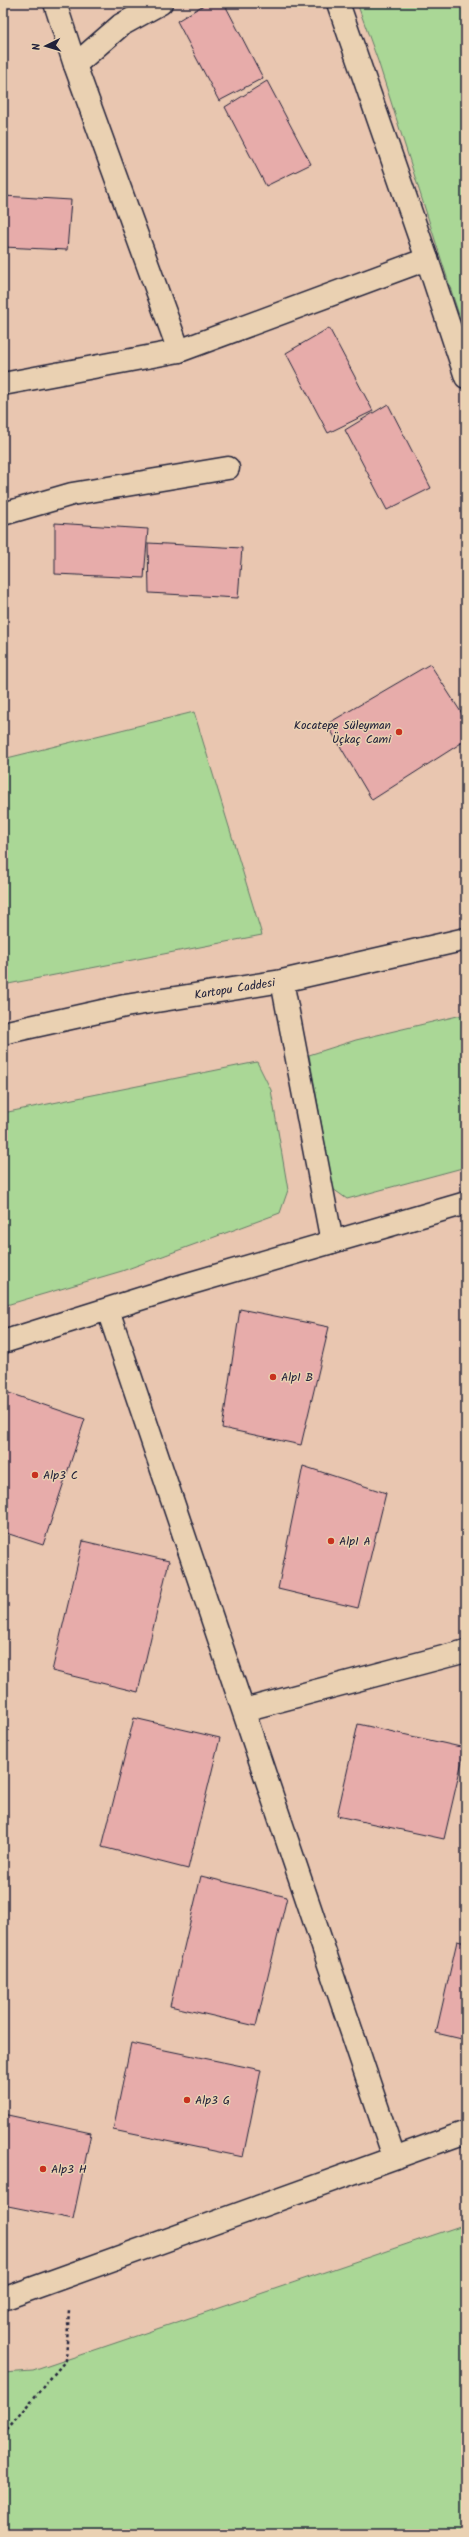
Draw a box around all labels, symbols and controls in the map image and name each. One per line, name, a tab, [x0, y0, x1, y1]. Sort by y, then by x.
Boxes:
north arrow	[26, 26, 66, 66]
text: N	[28, 42, 46, 51]
place label: Kocatepe Süleyman Üçkaç Cami	[294, 716, 392, 749]
marker: Kocatepe Süleyman Üçkaç Cami	[394, 727, 404, 737]
street label: Kartopu Caddesi	[193, 973, 277, 1004]
place label: Alp1 B	[281, 1368, 313, 1387]
marker: Alp1 B	[268, 1372, 278, 1382]
place label: Alp3 C	[43, 1466, 78, 1485]
marker: Alp3 C	[30, 1470, 40, 1480]
place label: Alp1 A	[339, 1532, 371, 1551]
marker: Alp1 A	[326, 1536, 336, 1546]
place label: Alp3 G	[195, 2091, 230, 2110]
marker: Alp3 G	[182, 2095, 192, 2105]
place label: Alp3 H	[51, 2160, 87, 2179]
marker: Alp3 H	[38, 2164, 48, 2174]

